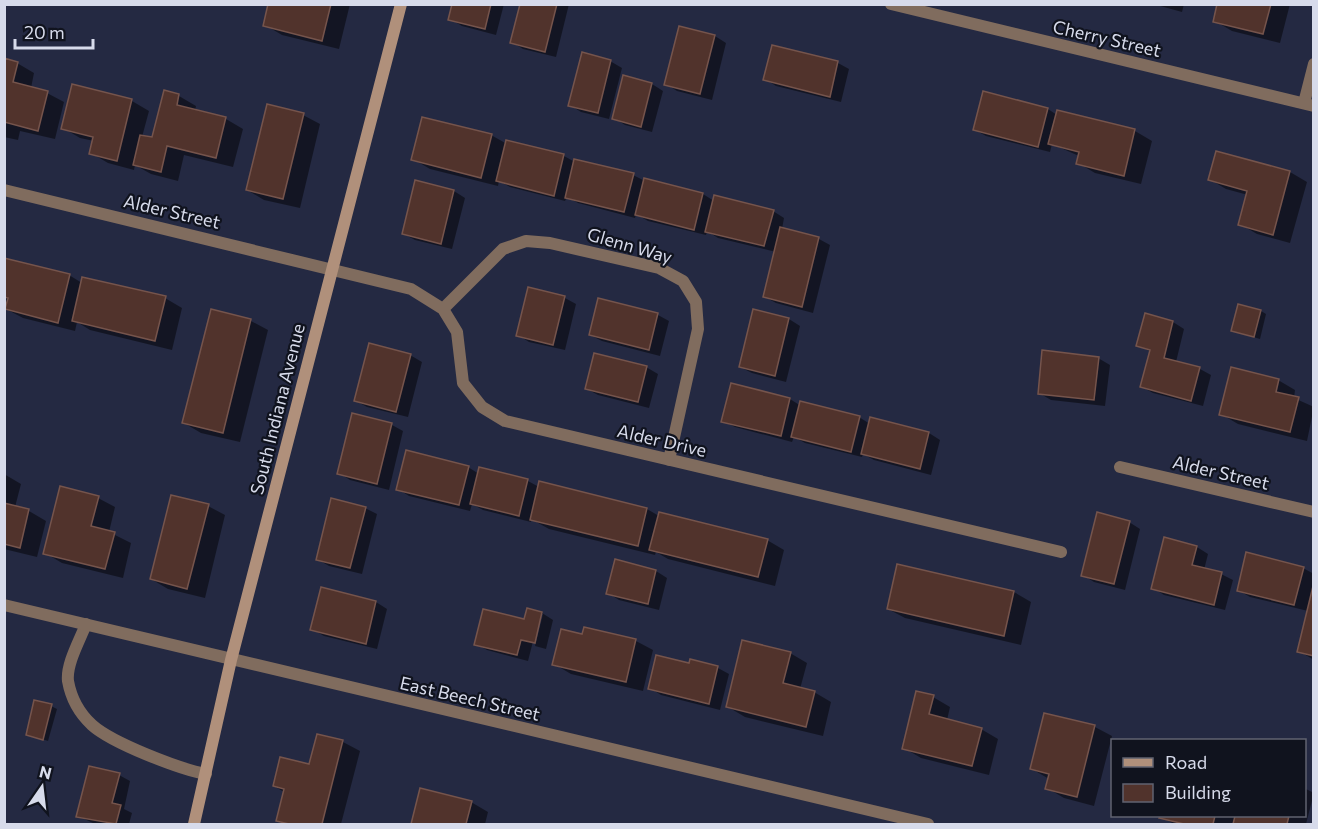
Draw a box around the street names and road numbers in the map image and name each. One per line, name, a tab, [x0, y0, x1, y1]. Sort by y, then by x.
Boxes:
street label: Cherry Street	[1051, 15, 1163, 61]
street label: Alder Street	[122, 189, 222, 233]
street label: Glenn Way	[585, 222, 675, 268]
street label: South Indiana Avenue	[245, 321, 309, 497]
street label: Alder Drive	[615, 419, 709, 461]
street label: Alder Street	[1171, 450, 1271, 494]
street label: East Beech Street	[398, 671, 542, 725]

